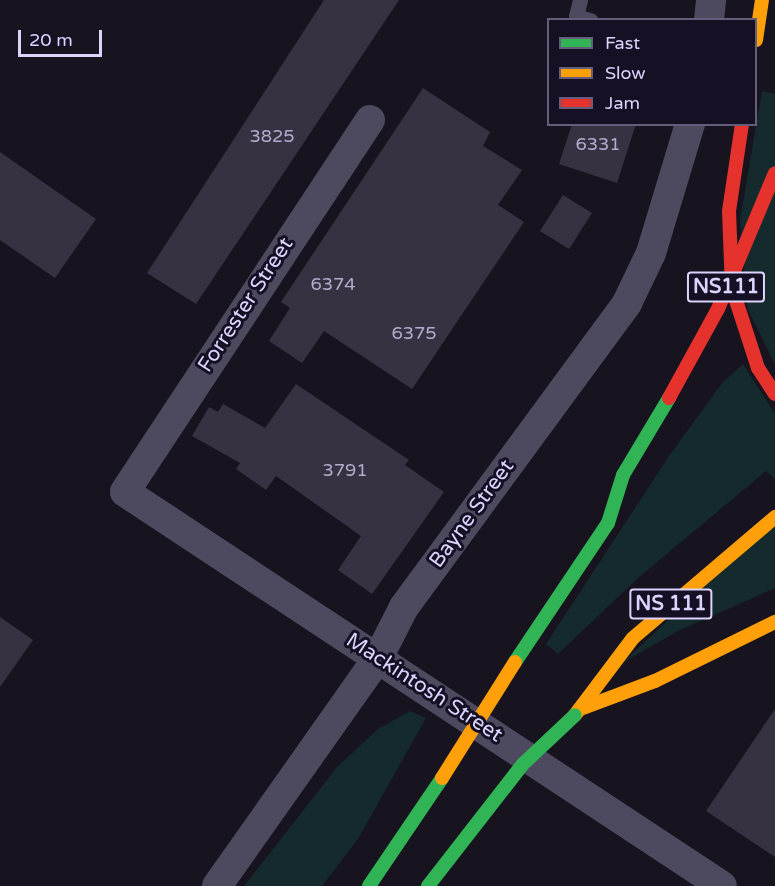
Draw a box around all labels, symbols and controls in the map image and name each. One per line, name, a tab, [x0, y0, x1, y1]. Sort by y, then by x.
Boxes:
scale bar	[21, 18, 105, 56]
legend	[547, 18, 757, 126]
text: 20 m	[29, 29, 73, 51]
text: Fast	[605, 32, 640, 54]
text: Slow	[605, 62, 646, 84]
text: Jam	[605, 92, 640, 114]
house number: 3825	[249, 125, 295, 147]
house number: 6331	[575, 133, 621, 155]
street label: Forrester Street	[193, 233, 299, 377]
road number: NS111	[686, 270, 766, 304]
house number: 6374	[310, 273, 356, 295]
house number: 6375	[391, 322, 437, 344]
street label: Bayne Street	[424, 455, 520, 573]
house number: 3791	[322, 459, 368, 481]
road number: NS 111	[629, 587, 713, 621]
street label: Mackintosh Street	[341, 628, 507, 748]

